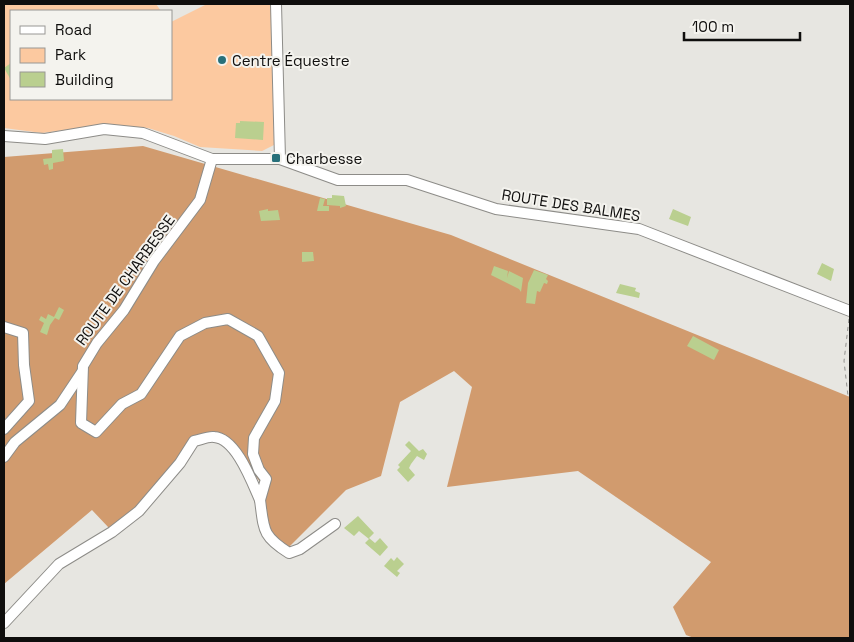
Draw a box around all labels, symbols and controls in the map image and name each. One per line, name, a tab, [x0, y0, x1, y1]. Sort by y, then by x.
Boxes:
legend	[10, 10, 172, 100]
scale bar	[684, 10, 800, 42]
text: 100 m	[692, 17, 734, 36]
text: Road	[55, 20, 92, 39]
text: Park	[55, 45, 86, 64]
place label: Centre Équestre	[232, 51, 350, 70]
marker: Centre Équestre	[216, 54, 228, 66]
text: Building	[55, 70, 114, 89]
place label: Charbesse	[286, 149, 362, 168]
marker: Charbesse	[270, 152, 282, 164]
street label: ROUTE DES BALMES	[500, 185, 642, 225]
street label: ROUTE DE CHARBESSE	[71, 211, 179, 349]

